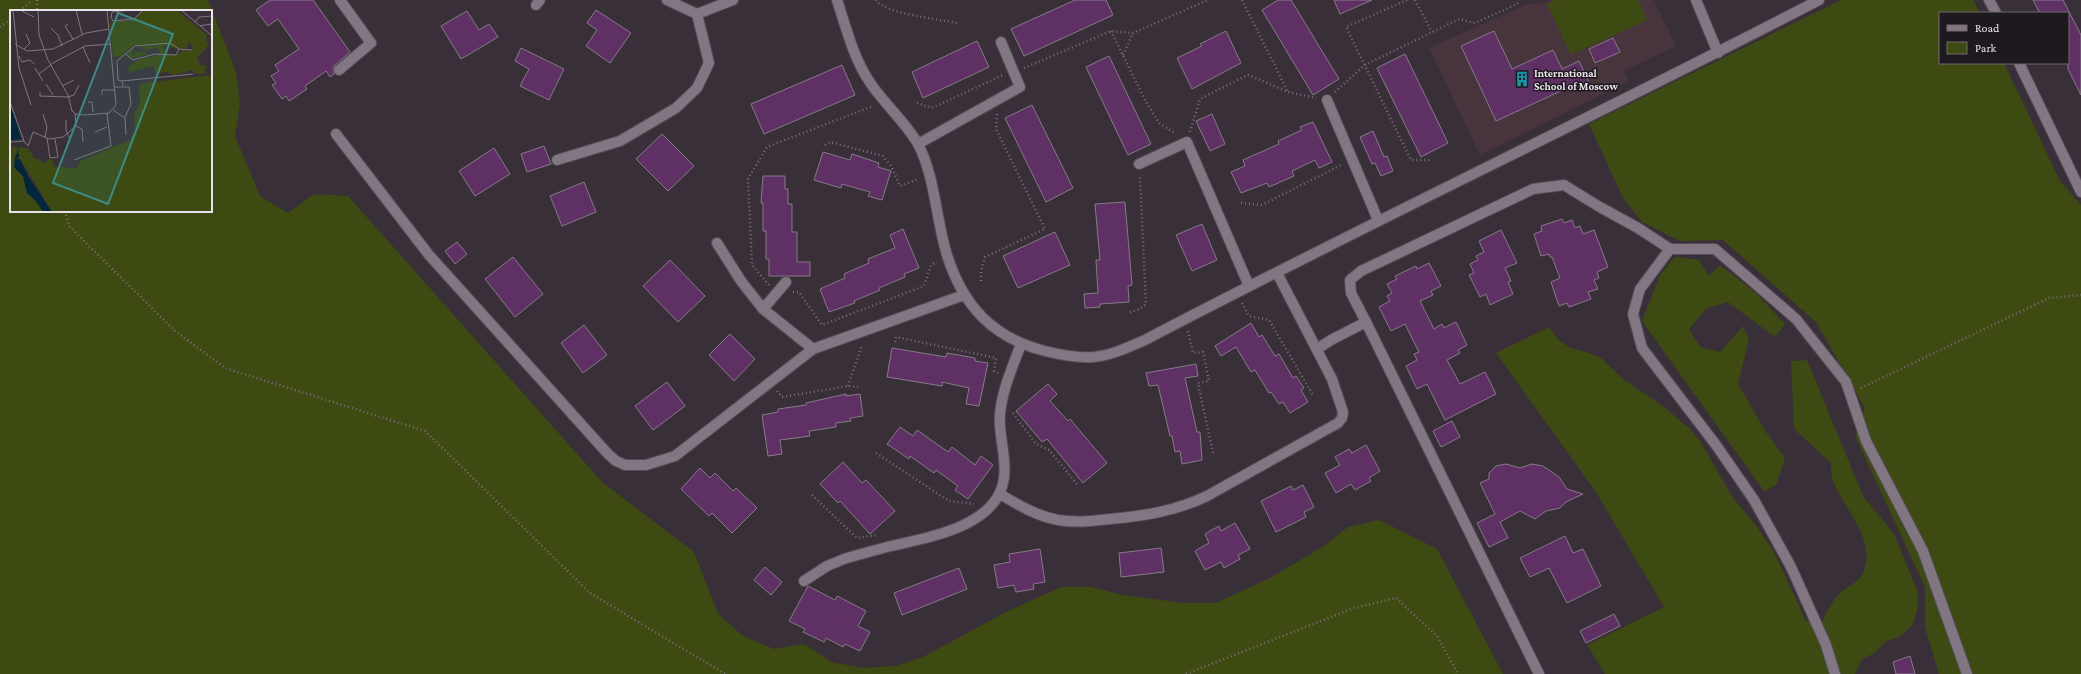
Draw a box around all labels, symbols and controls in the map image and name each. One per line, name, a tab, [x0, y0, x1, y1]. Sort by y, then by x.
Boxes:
inset map	[10, 10, 212, 212]
legend	[1939, 12, 2069, 64]
text: Road	[1975, 21, 2000, 35]
text: Park	[1975, 41, 1997, 55]
place label: International School of Moscow	[1534, 67, 1618, 92]
building icon: International School of Moscow	[1513, 70, 1531, 88]

